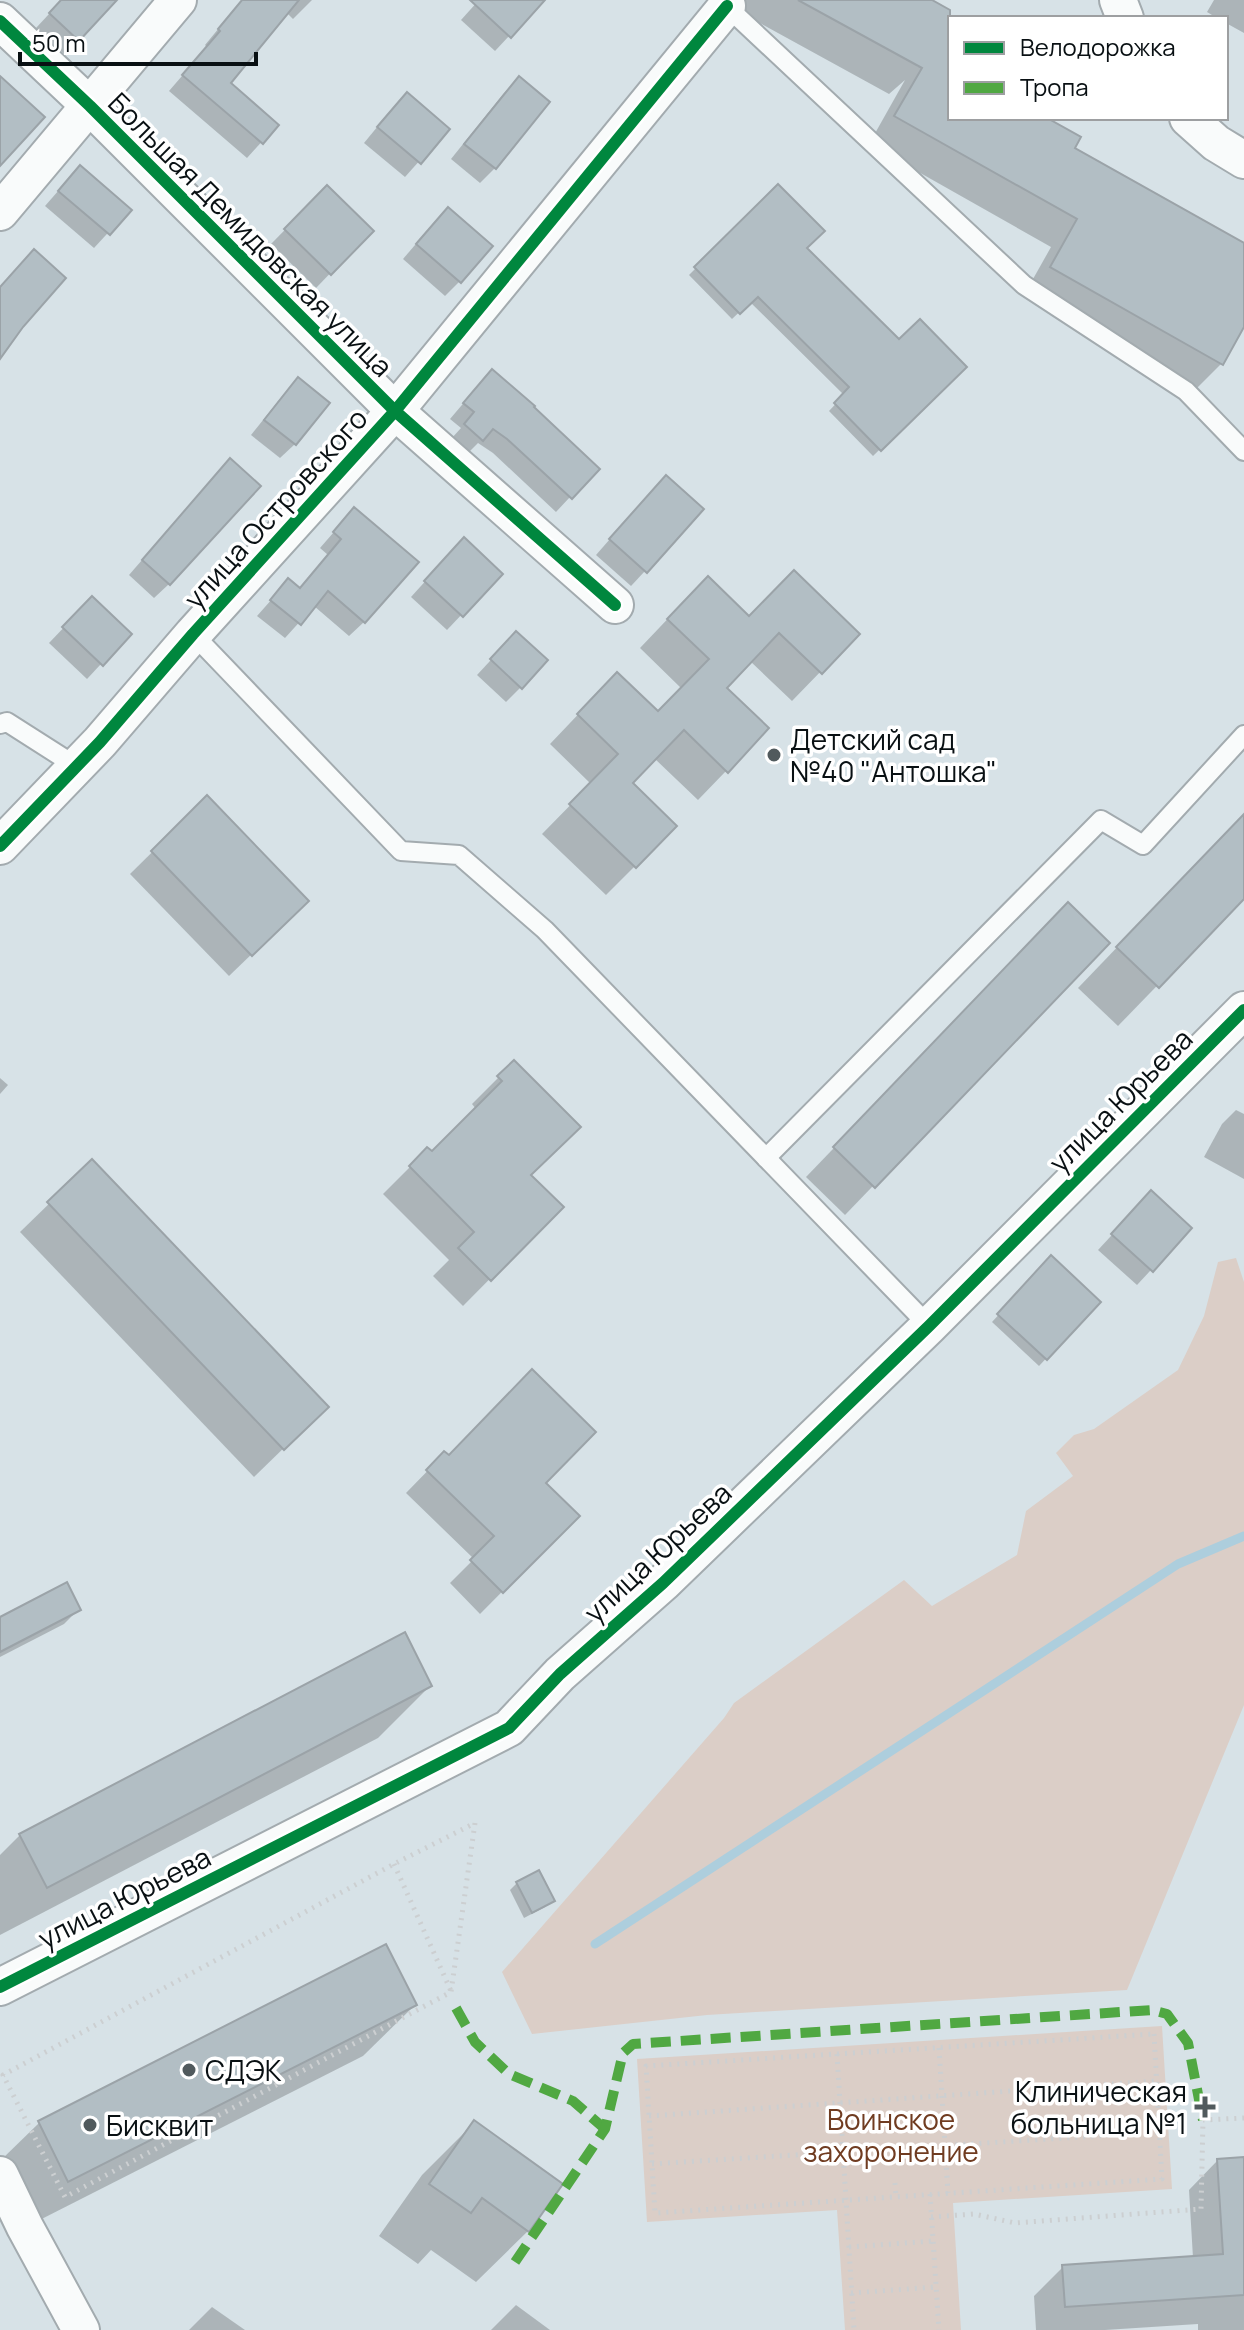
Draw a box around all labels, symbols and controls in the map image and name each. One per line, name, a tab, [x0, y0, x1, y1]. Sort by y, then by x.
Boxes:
scale bar	[20, 16, 256, 66]
legend	[948, 16, 1228, 120]
text: 50 m	[32, 26, 86, 59]
text: Велодорожка	[1020, 30, 1175, 63]
text: Тропа	[1020, 70, 1089, 103]
street label: Большая Демидовская улица	[101, 84, 401, 384]
street label: улица Островского	[175, 400, 375, 616]
place label: Детский сад №40 "Антошка"	[790, 720, 997, 790]
marker: Детский сад №40 "Антошка"	[765, 746, 783, 764]
street label: улица Юрьева	[1040, 1020, 1200, 1180]
street label: улица Юрьева	[575, 1474, 739, 1630]
street label: улица Юрьева	[31, 1837, 217, 1957]
place label: СДЭК	[205, 2051, 282, 2089]
marker: СДЭК	[180, 2061, 198, 2079]
place label: Клиническая больница №1	[1011, 2072, 1187, 2142]
marker: Клиническая больница №1	[1194, 2096, 1216, 2118]
park label: Воинское захоронение	[803, 2100, 979, 2170]
place label: Бисквит	[106, 2106, 213, 2144]
marker: Бисквит	[81, 2116, 99, 2134]

